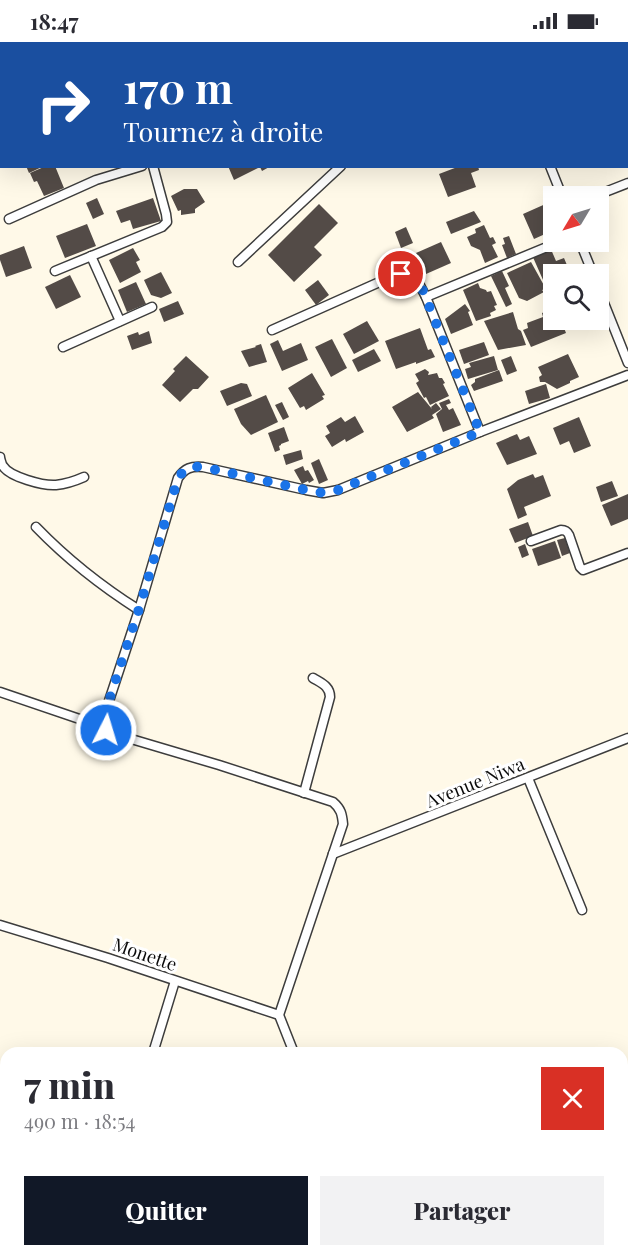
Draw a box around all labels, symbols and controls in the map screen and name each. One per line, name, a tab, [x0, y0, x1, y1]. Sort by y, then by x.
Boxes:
text: 18:47	[30, 6, 79, 36]
text: 170 m	[123, 59, 233, 115]
icon: right	[24, 66, 102, 144]
text: Tournez à droite	[123, 113, 323, 149]
north arrow	[543, 186, 609, 252]
map controls	[543, 186, 609, 330]
pin	[375, 248, 426, 299]
icon: arrive	[384, 257, 417, 290]
button: search	[543, 264, 609, 330]
position arrow	[74, 698, 138, 762]
street label: Avenue Niwa	[421, 751, 528, 813]
street label: Monette	[110, 932, 180, 976]
text: 7 min	[24, 1060, 115, 1108]
button: close	[541, 1067, 604, 1130]
text: 490 m · 18:54	[24, 1107, 135, 1134]
button: Quitter	[24, 1176, 308, 1245]
button: Partager	[320, 1176, 604, 1245]

